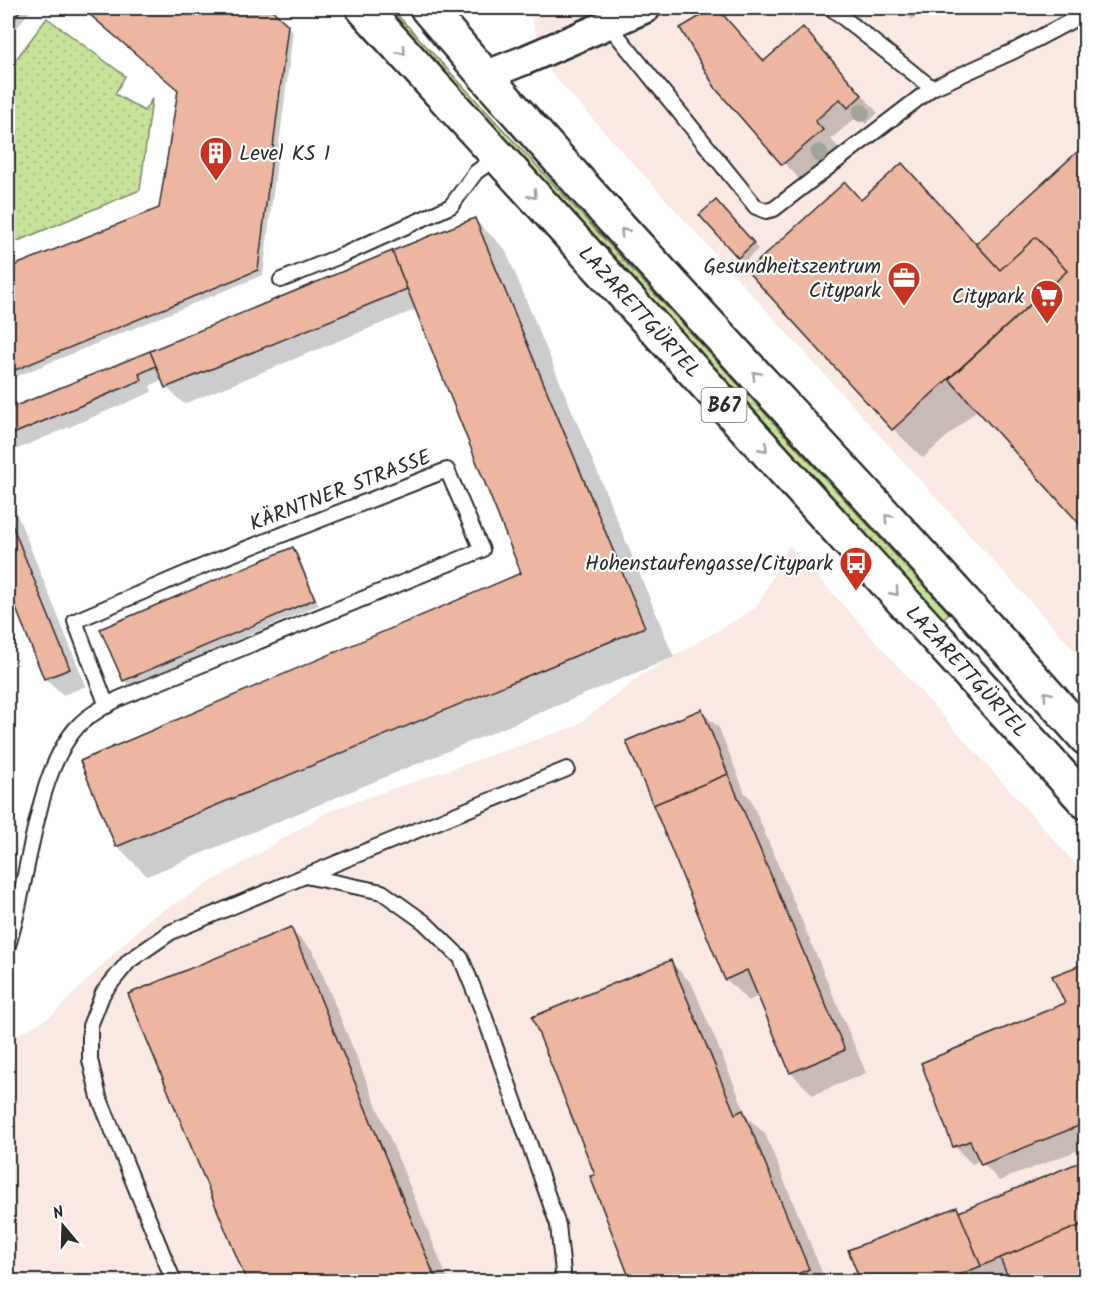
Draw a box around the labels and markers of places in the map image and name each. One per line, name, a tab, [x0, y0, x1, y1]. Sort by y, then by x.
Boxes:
building icon: Level KS 1	[198, 135, 234, 182]
place label: Level KS 1	[239, 138, 330, 171]
place label: Gesundheitszentrum Citypark	[703, 251, 881, 308]
office icon: Gesundheitszentrum Citypark	[886, 260, 922, 307]
supermarket icon: Citypark	[1029, 278, 1065, 325]
place label: Citypark	[952, 281, 1024, 314]
bus stop icon: Hohenstaufengasse/Citypark	[838, 545, 874, 592]
place label: Hohenstaufengasse/Citypark	[585, 548, 833, 581]

